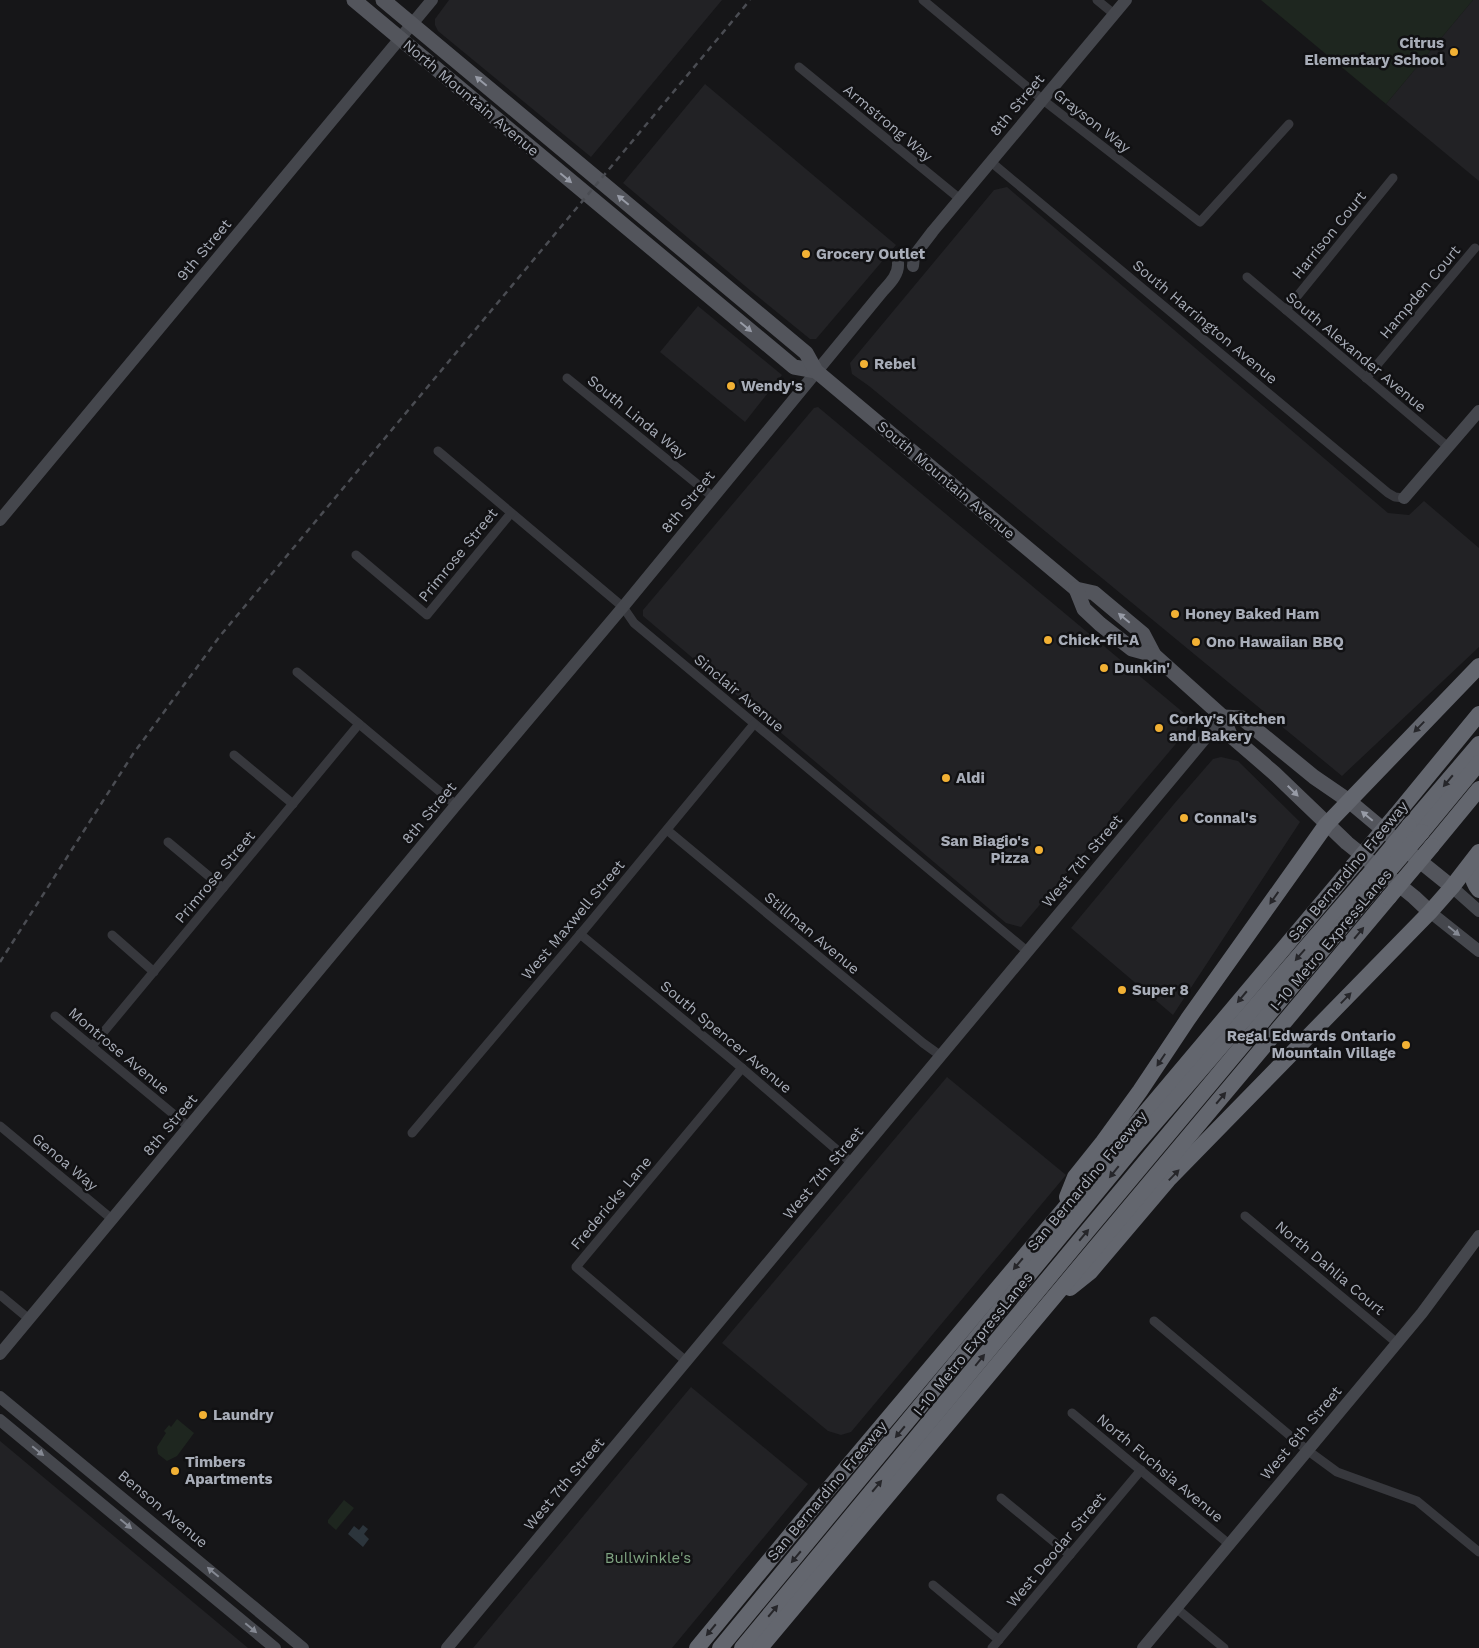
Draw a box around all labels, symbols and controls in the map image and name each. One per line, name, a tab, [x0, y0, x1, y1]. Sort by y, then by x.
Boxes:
place label: Citrus Elementary School	[1304, 34, 1444, 69]
street label: North Mountain Avenue	[399, 36, 543, 160]
marker: Citrus Elementary School	[1448, 46, 1460, 58]
street label: 8th Street	[986, 70, 1048, 140]
one-way arrow	[475, 76, 488, 87]
street label: Armstrong Way	[840, 80, 936, 166]
street label: Grayson Way	[1050, 85, 1134, 157]
one-way arrow	[559, 172, 572, 183]
street label: Harrison Court	[1288, 187, 1370, 282]
one-way arrow	[617, 195, 630, 206]
street label: 9th Street	[173, 215, 235, 285]
street label: Hampden Court	[1376, 241, 1465, 342]
place label: Grocery Outlet	[816, 245, 926, 263]
marker: Grocery Outlet	[800, 248, 812, 260]
street label: South Harrington Avenue	[1129, 256, 1281, 388]
street label: South Alexander Avenue	[1282, 288, 1430, 416]
one-way arrow	[739, 321, 752, 332]
place label: Rebel	[874, 355, 916, 373]
marker: Rebel	[858, 358, 870, 370]
street label: South Linda Way	[584, 371, 691, 463]
place label: Wendy's	[741, 377, 803, 395]
marker: Wendy's	[725, 380, 737, 392]
street label: South Mountain Avenue	[873, 417, 1019, 543]
street label: 8th Street	[657, 467, 719, 537]
street label: Primrose Street	[415, 504, 502, 605]
place label: Honey Baked Ham	[1185, 605, 1319, 623]
marker: Honey Baked Ham	[1169, 608, 1181, 620]
one-way arrow	[1118, 613, 1130, 624]
place label: Chick-fil-A	[1058, 631, 1140, 649]
place label: Ono Hawaiian BBQ	[1206, 633, 1344, 651]
marker: Chick-fil-A	[1042, 634, 1054, 646]
marker: Ono Hawaiian BBQ	[1190, 636, 1202, 648]
street label: Sinclair Avenue	[690, 650, 788, 736]
place label: Dunkin'	[1114, 659, 1170, 677]
marker: Dunkin'	[1098, 662, 1110, 674]
place label: Corky's Kitchen and Bakery	[1169, 710, 1286, 745]
one-way arrow	[1413, 721, 1425, 733]
marker: Corky's Kitchen and Bakery	[1153, 722, 1165, 734]
place label: Aldi	[956, 769, 985, 787]
marker: Aldi	[940, 772, 952, 784]
one-way arrow	[1442, 774, 1453, 787]
street label: 8th Street	[398, 778, 460, 848]
one-way arrow	[1287, 785, 1299, 797]
street label: San Bernardino Freeway	[1284, 797, 1412, 945]
place label: Connal's	[1194, 809, 1257, 827]
street label: West 7th Street	[1038, 810, 1126, 911]
one-way arrow	[1361, 810, 1373, 822]
marker: Connal's	[1178, 812, 1190, 824]
street label: Primrose Street	[171, 827, 259, 927]
place label: San Biagio's Pizza	[941, 832, 1029, 867]
marker: San Biagio's Pizza	[1033, 844, 1045, 856]
street label: West Maxwell Street	[518, 856, 629, 984]
street label: I-10 Metro ExpressLanes	[1266, 865, 1396, 1015]
street label: Stillman Avenue	[761, 888, 863, 978]
one-way arrow	[1269, 891, 1279, 905]
one-way arrow	[1448, 926, 1461, 937]
one-way arrow	[1353, 927, 1364, 940]
one-way arrow	[1294, 948, 1305, 961]
street label: South Spencer Avenue	[657, 977, 795, 1097]
place label: Super 8	[1132, 981, 1189, 999]
marker: Super 8	[1116, 984, 1128, 996]
one-way arrow	[1237, 990, 1248, 1003]
one-way arrow	[1340, 992, 1352, 1004]
street label: Montrose Avenue	[65, 1004, 173, 1098]
place label: Regal Edwards Ontario Mountain Village	[1227, 1027, 1396, 1062]
marker: Regal Edwards Ontario Mountain Village	[1400, 1039, 1412, 1051]
one-way arrow	[1156, 1053, 1165, 1067]
street label: 8th Street	[139, 1090, 201, 1160]
one-way arrow	[1215, 1093, 1227, 1105]
street label: San Bernardino Freeway	[1023, 1107, 1151, 1255]
street label: West 7th Street	[779, 1122, 867, 1223]
street label: Genoa Way	[28, 1129, 102, 1195]
street label: Fredericks Lane	[567, 1153, 655, 1253]
one-way arrow	[1109, 1165, 1120, 1178]
one-way arrow	[1167, 1169, 1179, 1181]
street label: North Dahlia Court	[1272, 1217, 1389, 1319]
one-way arrow	[1078, 1229, 1089, 1242]
one-way arrow	[1012, 1257, 1023, 1270]
street label: I-10 Metro ExpressLanes	[909, 1268, 1037, 1419]
one-way arrow	[975, 1354, 986, 1367]
street label: West 6th Street	[1257, 1382, 1346, 1484]
place label: Laundry	[213, 1406, 274, 1424]
marker: Laundry	[197, 1409, 209, 1421]
street label: North Fuchsia Avenue	[1093, 1410, 1227, 1526]
street label: San Bernardino Freeway	[763, 1417, 891, 1565]
one-way arrow	[894, 1425, 905, 1438]
street label: West 7th Street	[520, 1433, 608, 1534]
one-way arrow	[31, 1446, 44, 1457]
place label: Timbers Apartments	[185, 1453, 273, 1488]
marker: Timbers Apartments	[169, 1465, 181, 1477]
street label: Benson Avenue	[115, 1466, 211, 1552]
one-way arrow	[871, 1480, 883, 1492]
street label: West Deodar Street	[1003, 1488, 1110, 1611]
one-way arrow	[120, 1518, 132, 1529]
park label: Bullwinkle's	[605, 1549, 691, 1567]
one-way arrow	[790, 1550, 801, 1563]
one-way arrow	[206, 1566, 219, 1577]
one-way arrow	[768, 1604, 779, 1617]
one-way arrow	[245, 1622, 257, 1633]
one-way arrow	[706, 1624, 717, 1637]

